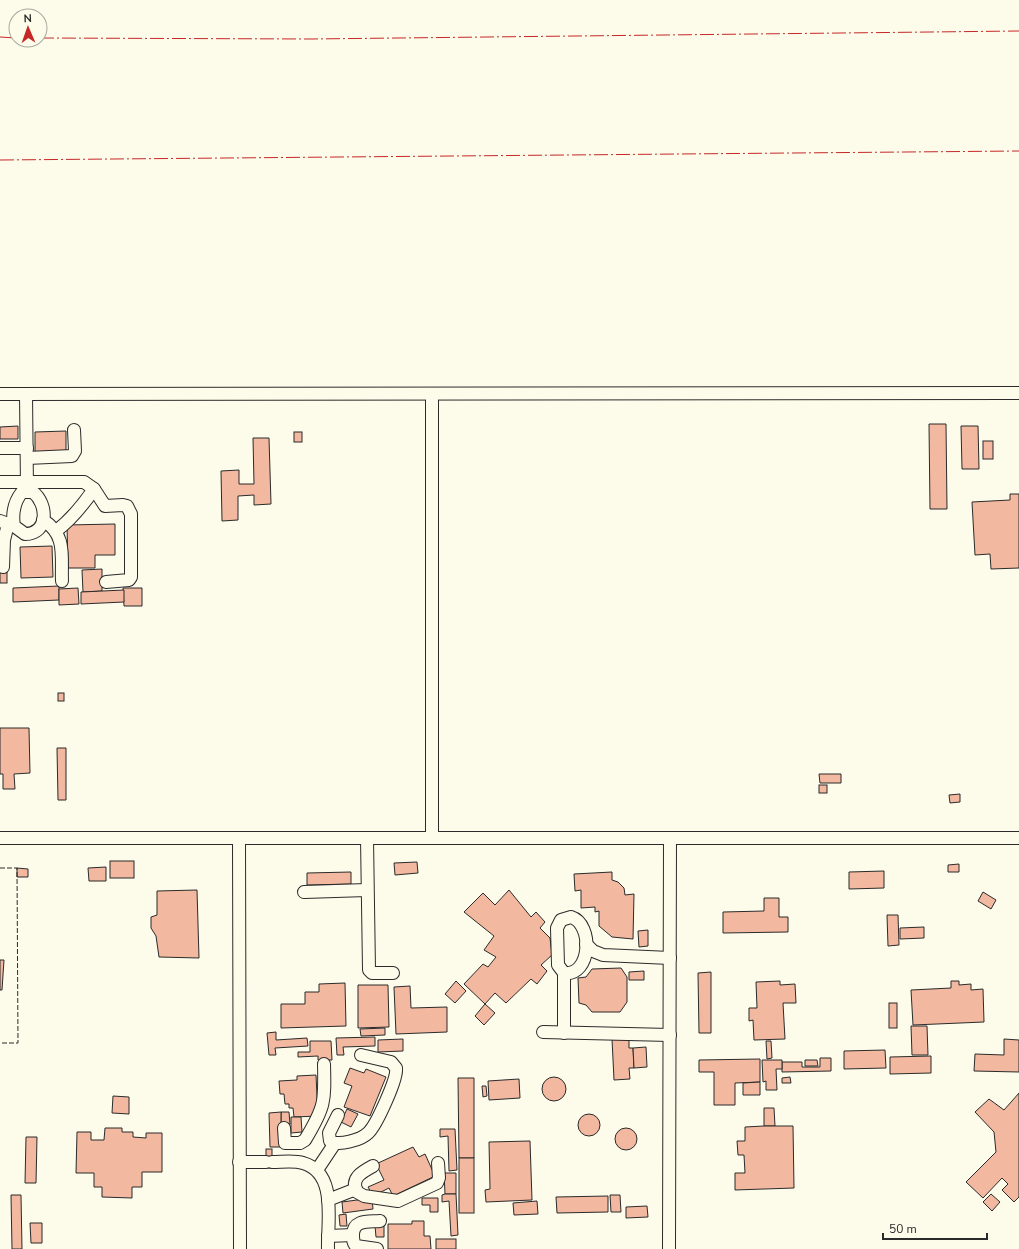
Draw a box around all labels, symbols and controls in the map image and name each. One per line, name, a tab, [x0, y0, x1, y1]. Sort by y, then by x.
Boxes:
north arrow	[8, 8, 48, 48]
text: N	[23, 11, 32, 26]
scale bar	[883, 1215, 987, 1241]
text: 50 m	[889, 1221, 917, 1237]

